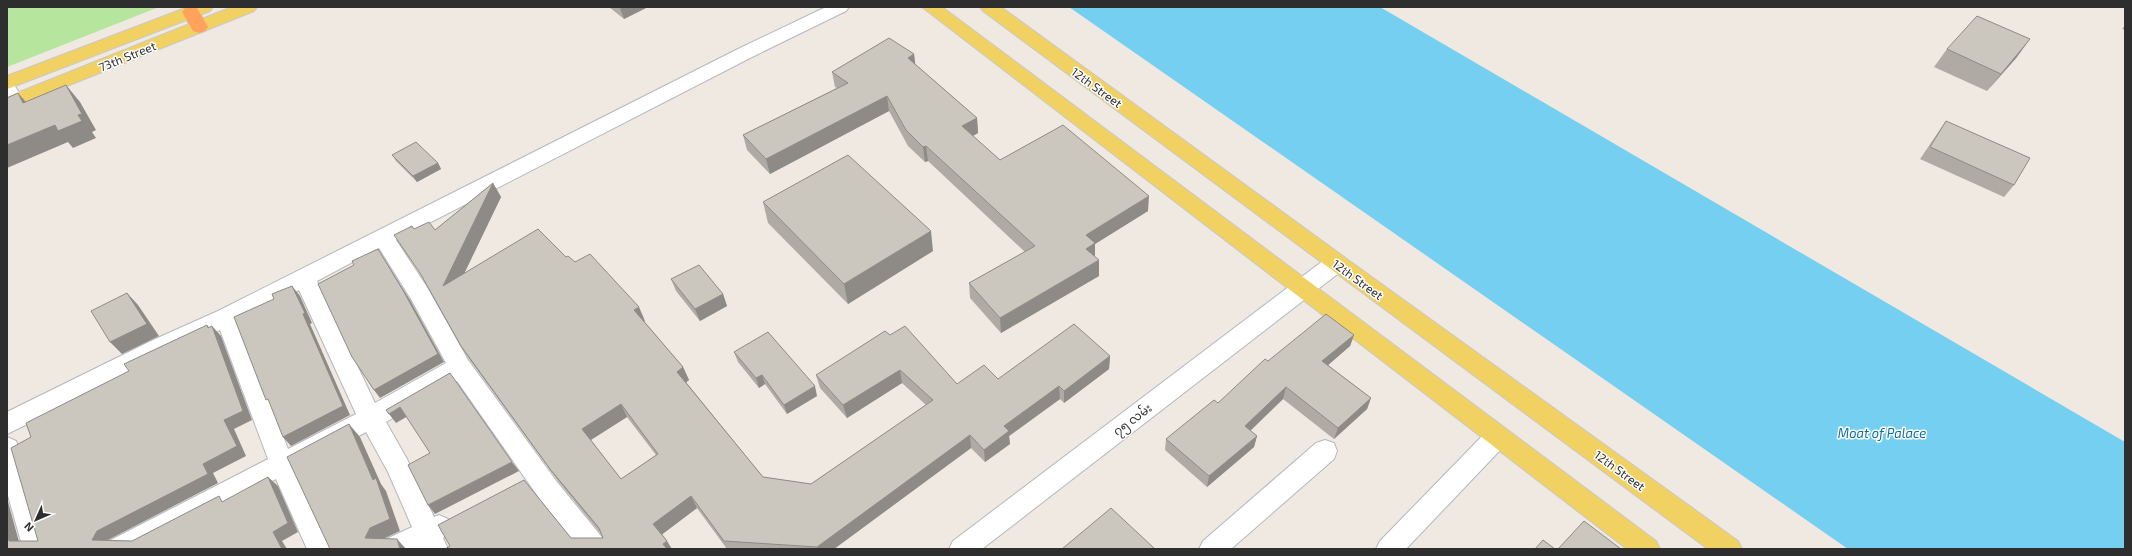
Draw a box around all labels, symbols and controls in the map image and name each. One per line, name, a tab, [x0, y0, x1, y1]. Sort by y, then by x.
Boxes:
street label: 73th Street	[96, 38, 158, 74]
street label: 12th Street	[1069, 64, 1125, 110]
street label: 12th Street	[1330, 256, 1386, 302]
street label: ၇၅ လမ်း	[1109, 399, 1156, 441]
water label: Moat of Palace	[1838, 425, 1926, 441]
street label: 12th Street	[1592, 447, 1648, 493]
north arrow	[16, 500, 56, 540]
text: N	[21, 520, 36, 535]

